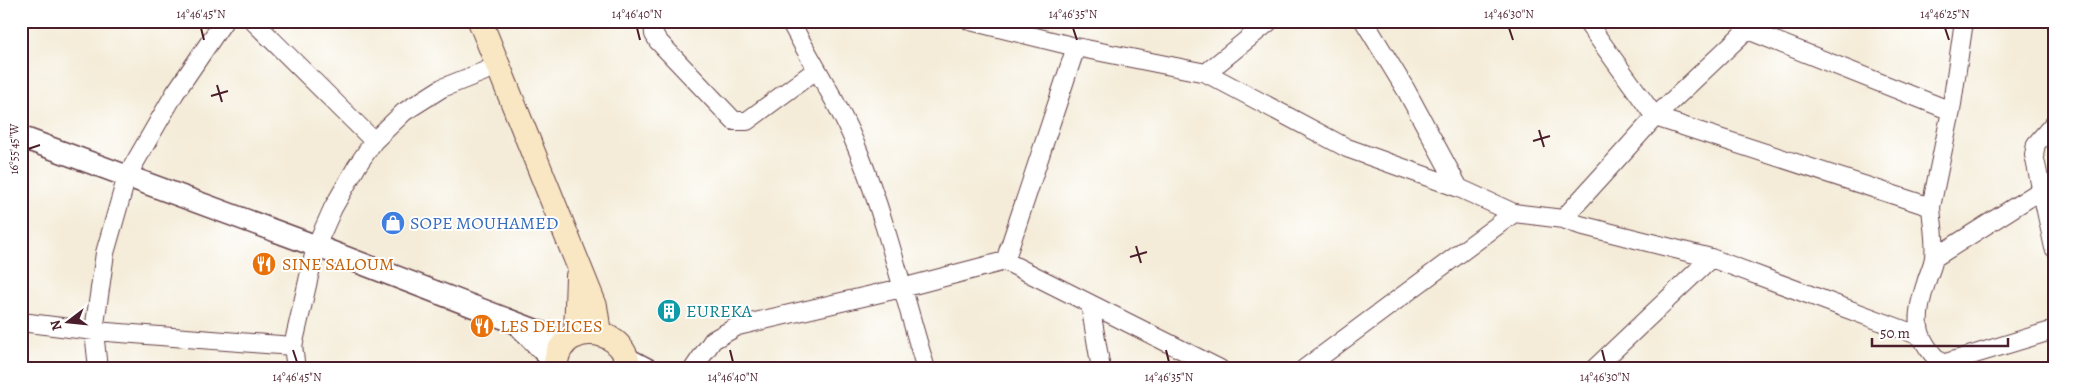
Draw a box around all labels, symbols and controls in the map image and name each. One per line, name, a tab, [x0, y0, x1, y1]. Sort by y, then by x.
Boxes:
text: 14°46'45"N	[176, 6, 226, 22]
text: 14°46'40"N	[612, 6, 663, 22]
text: 14°46'35"N	[1049, 6, 1098, 22]
text: 14°46'30"N	[1484, 6, 1534, 22]
text: 14°46'25"N	[1920, 6, 1970, 22]
text: 16°55'45"W	[6, 123, 22, 175]
shop icon: SOPE MOUHAMED	[380, 210, 406, 236]
place label: SOPE MOUHAMED	[410, 211, 558, 235]
restaurant icon: SINE SALOUM	[251, 251, 277, 277]
place label: SINE SALOUM	[282, 252, 394, 276]
north arrow	[42, 298, 92, 348]
building icon: EUREKA	[656, 298, 682, 324]
place label: EUREKA	[686, 299, 753, 323]
restaurant icon: LES DELICES	[469, 313, 495, 339]
place label: LES DELICES	[500, 314, 603, 338]
scale bar	[1872, 315, 2009, 347]
text: N	[45, 318, 67, 333]
text: 50 m	[1880, 323, 1910, 343]
text: 14°46'45"N	[272, 369, 322, 385]
text: 14°46'40"N	[708, 369, 759, 385]
text: 14°46'35"N	[1145, 369, 1194, 385]
text: 14°46'30"N	[1580, 369, 1630, 385]

